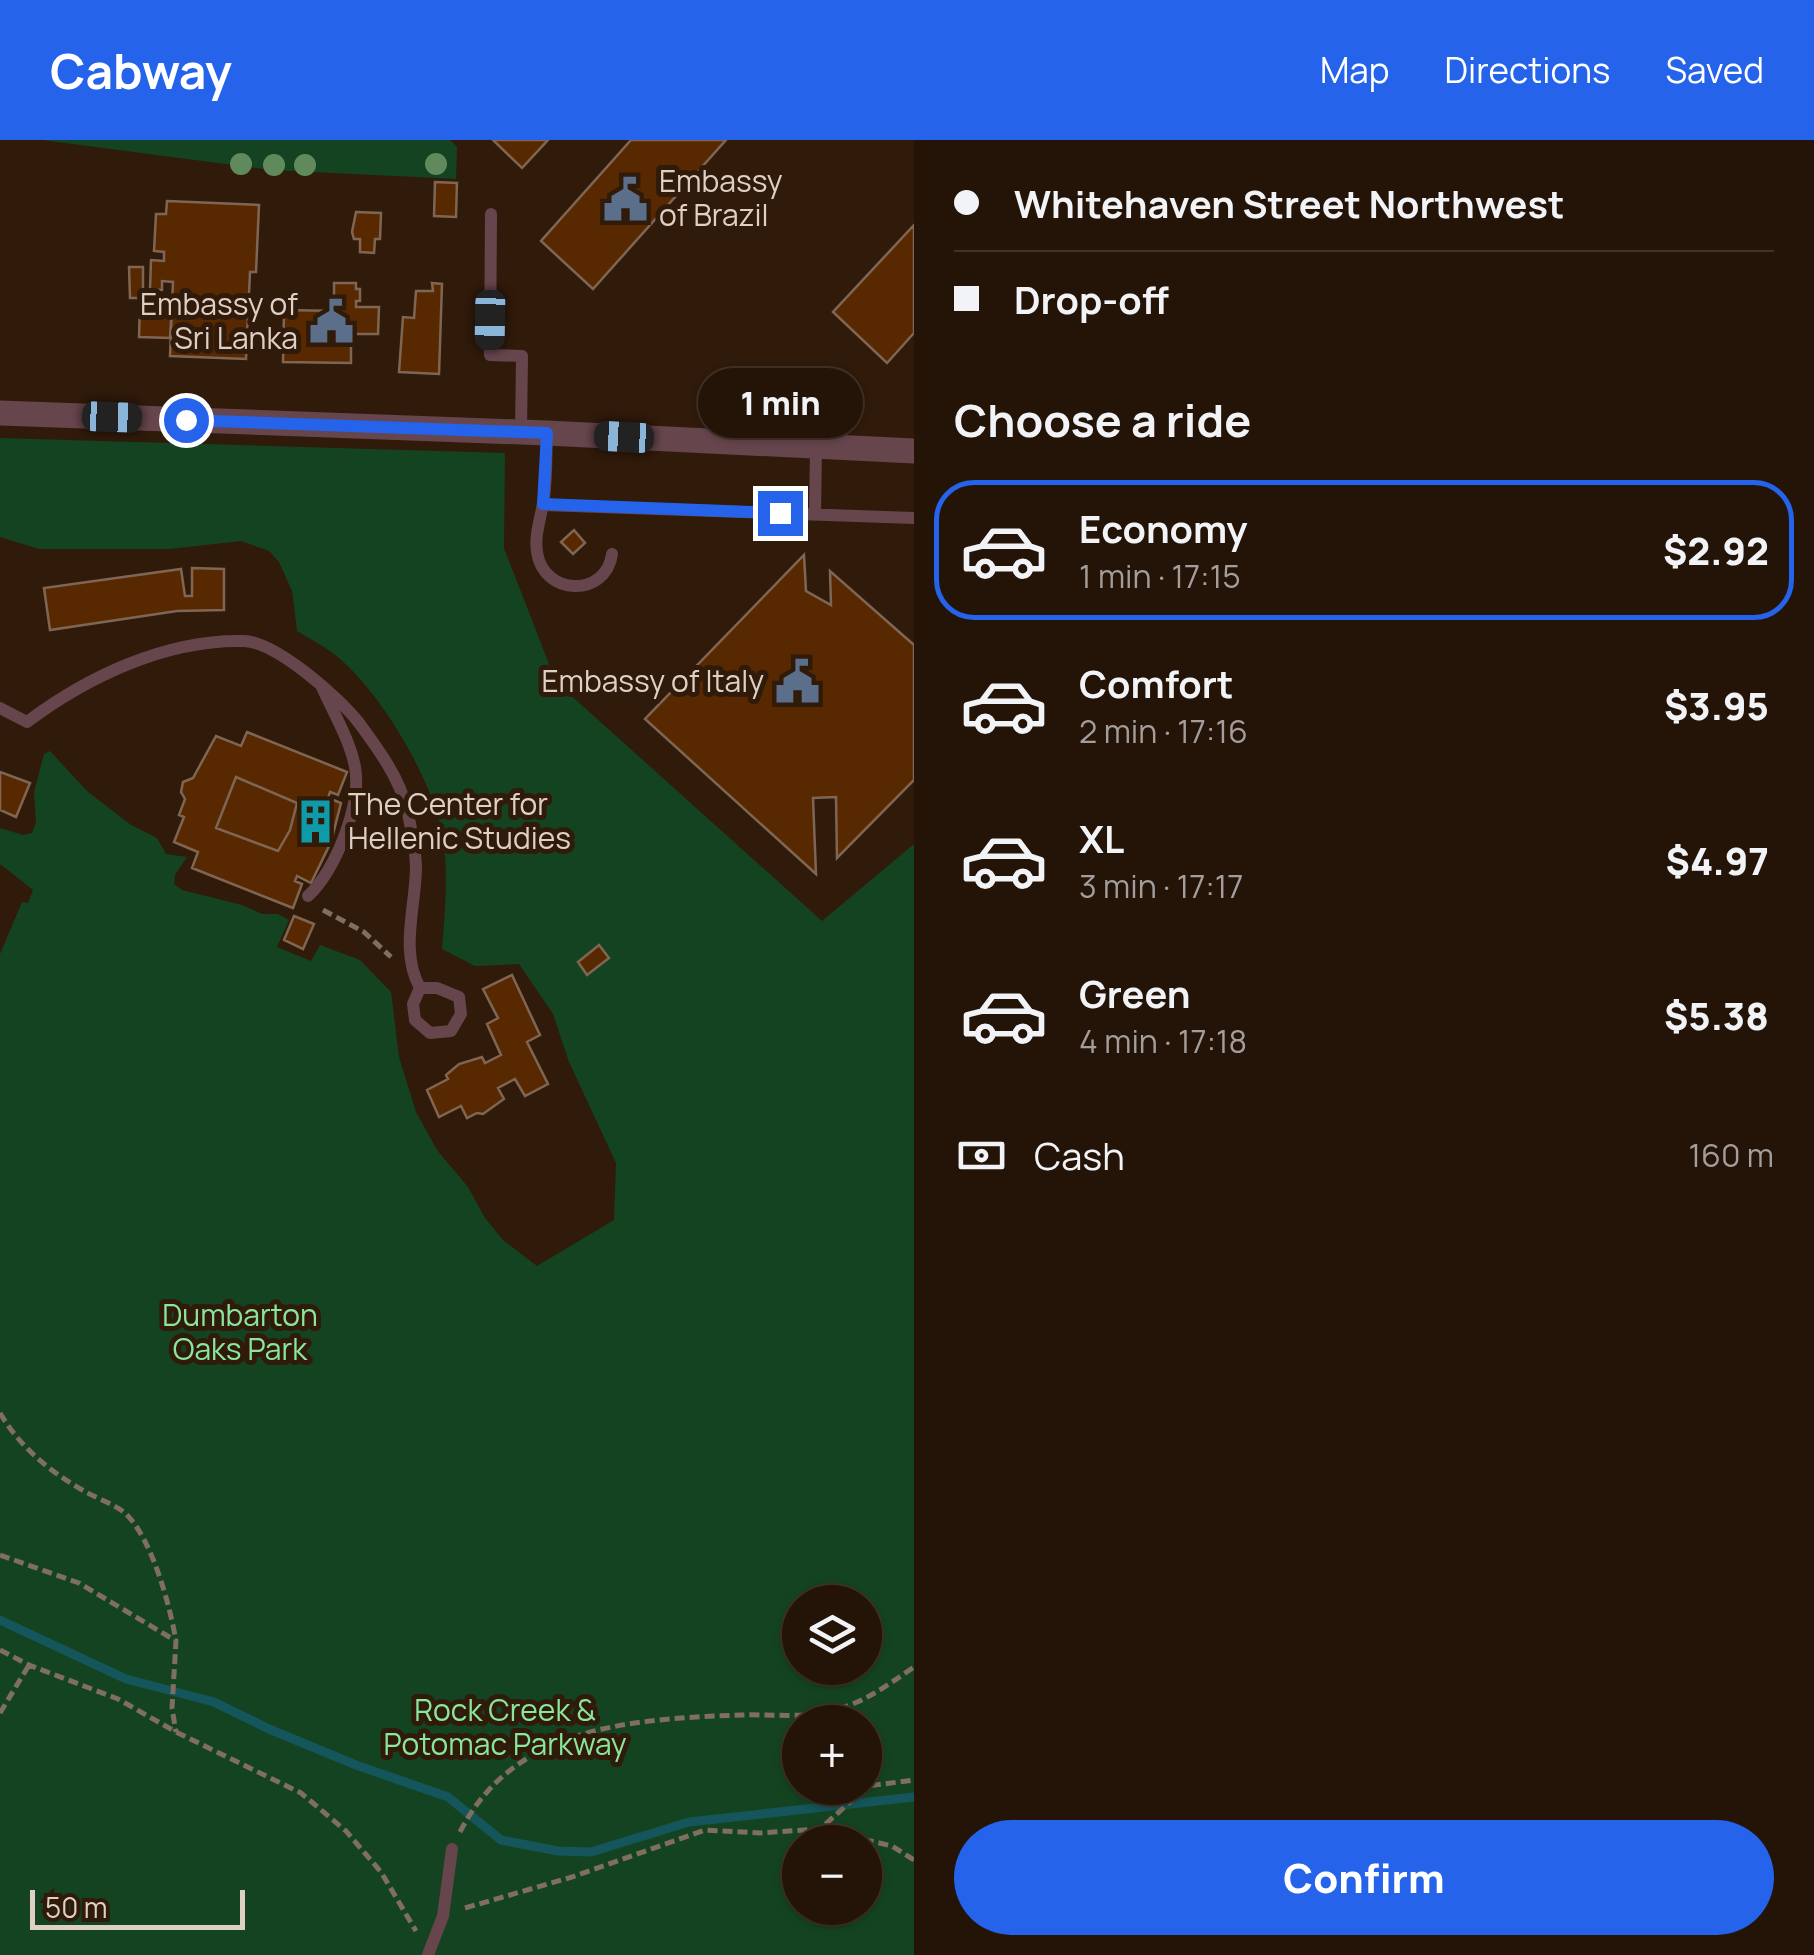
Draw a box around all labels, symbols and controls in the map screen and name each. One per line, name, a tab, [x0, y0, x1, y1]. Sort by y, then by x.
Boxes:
text: Cabway	[50, 38, 232, 103]
text: Map	[1320, 46, 1390, 94]
text: Directions	[1445, 46, 1610, 94]
text: Saved	[1665, 46, 1764, 94]
place label: Embassy of Brazil	[659, 160, 783, 235]
public building icon: Embassy of Brazil	[602, 175, 650, 223]
text: Whitehaven Street Northwest	[1014, 177, 1564, 229]
text: Drop-off	[1014, 273, 1169, 325]
place label: Embassy of Sri Lanka	[140, 283, 298, 358]
car	[474, 290, 506, 350]
public building icon: Embassy of Sri Lanka	[307, 298, 355, 346]
callout: 1 min	[698, 368, 862, 438]
text: 1 min	[740, 381, 821, 425]
text: Choose a ride	[954, 389, 1251, 451]
route start	[164, 398, 209, 443]
car	[81, 401, 143, 433]
car	[593, 420, 655, 454]
route end	[758, 491, 803, 536]
text: Economy	[1079, 502, 1248, 554]
icon: car	[959, 505, 1049, 595]
text: $2.92	[1663, 524, 1769, 576]
text: 1 min · 17:15	[1079, 554, 1241, 598]
text: Comfort	[1079, 657, 1233, 709]
public building icon: Embassy of Italy	[773, 658, 821, 706]
place label: Embassy of Italy	[541, 660, 764, 701]
icon: car	[959, 660, 1049, 750]
text: $3.95	[1664, 679, 1769, 731]
text: 2 min · 17:16	[1079, 709, 1248, 753]
place label: The Center for Hellenic Studies	[348, 783, 571, 858]
building icon: The Center for Hellenic Studies	[291, 798, 339, 846]
text: XL	[1079, 812, 1124, 864]
icon: car	[959, 815, 1049, 905]
text: $4.97	[1666, 834, 1769, 886]
text: 3 min · 17:17	[1079, 864, 1243, 908]
text: Green	[1079, 967, 1191, 1019]
icon: car	[959, 970, 1049, 1060]
text: $5.38	[1664, 989, 1769, 1041]
text: 4 min · 17:18	[1079, 1019, 1247, 1063]
icon: cash	[954, 1128, 1009, 1183]
text: Cash	[1034, 1129, 1125, 1181]
text: 160 m	[1689, 1133, 1774, 1177]
park label: Dumbarton Oaks Park	[162, 1294, 318, 1369]
map controls	[782, 1585, 882, 1925]
button: layers	[782, 1585, 882, 1685]
park label: Rock Creek & Potomac Parkway	[383, 1689, 627, 1764]
button: +	[782, 1705, 882, 1805]
button: Confirm	[954, 1820, 1774, 1935]
button: −	[782, 1825, 882, 1925]
scale bar	[30, 1885, 245, 1930]
text: 50 m	[45, 1888, 108, 1926]

